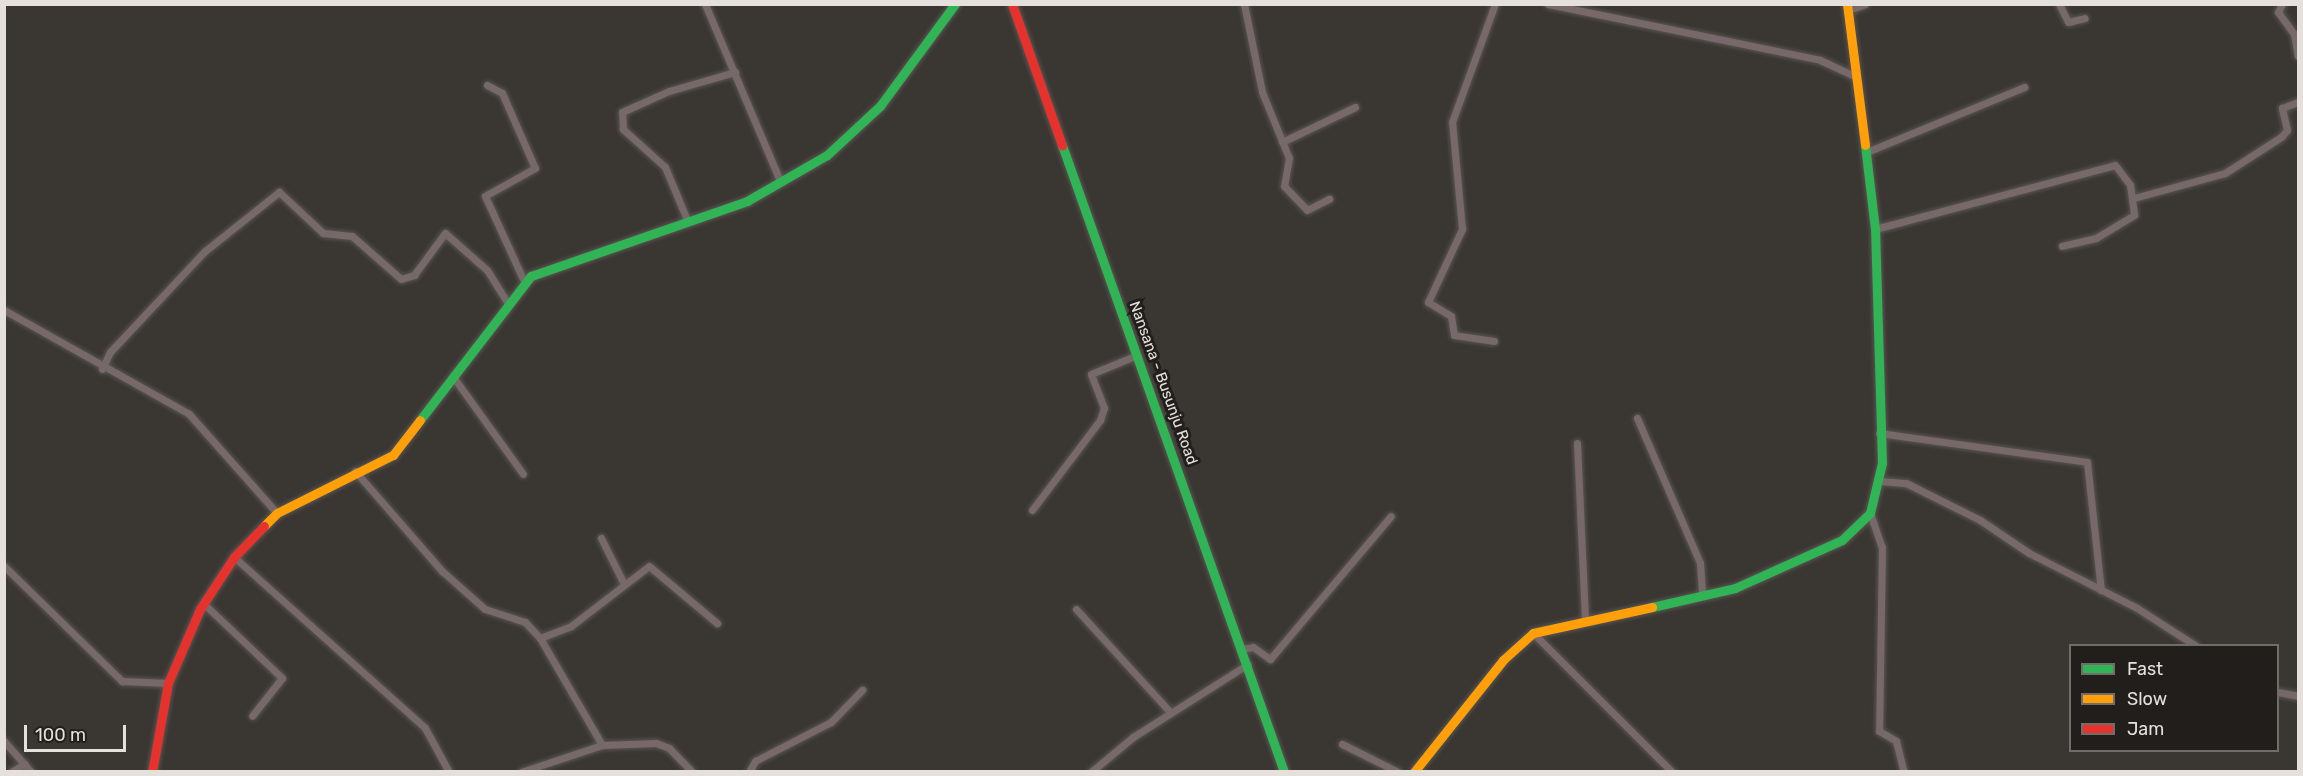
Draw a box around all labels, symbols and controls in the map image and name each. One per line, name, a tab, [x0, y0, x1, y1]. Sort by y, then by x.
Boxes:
street label: Nansana - Busunju Road	[1125, 299, 1201, 467]
legend	[2069, 644, 2279, 752]
text: Fast	[2127, 658, 2163, 680]
text: Slow	[2127, 688, 2167, 710]
scale bar	[27, 713, 129, 751]
text: Jam	[2127, 718, 2164, 740]
text: 100 m	[35, 724, 86, 746]

